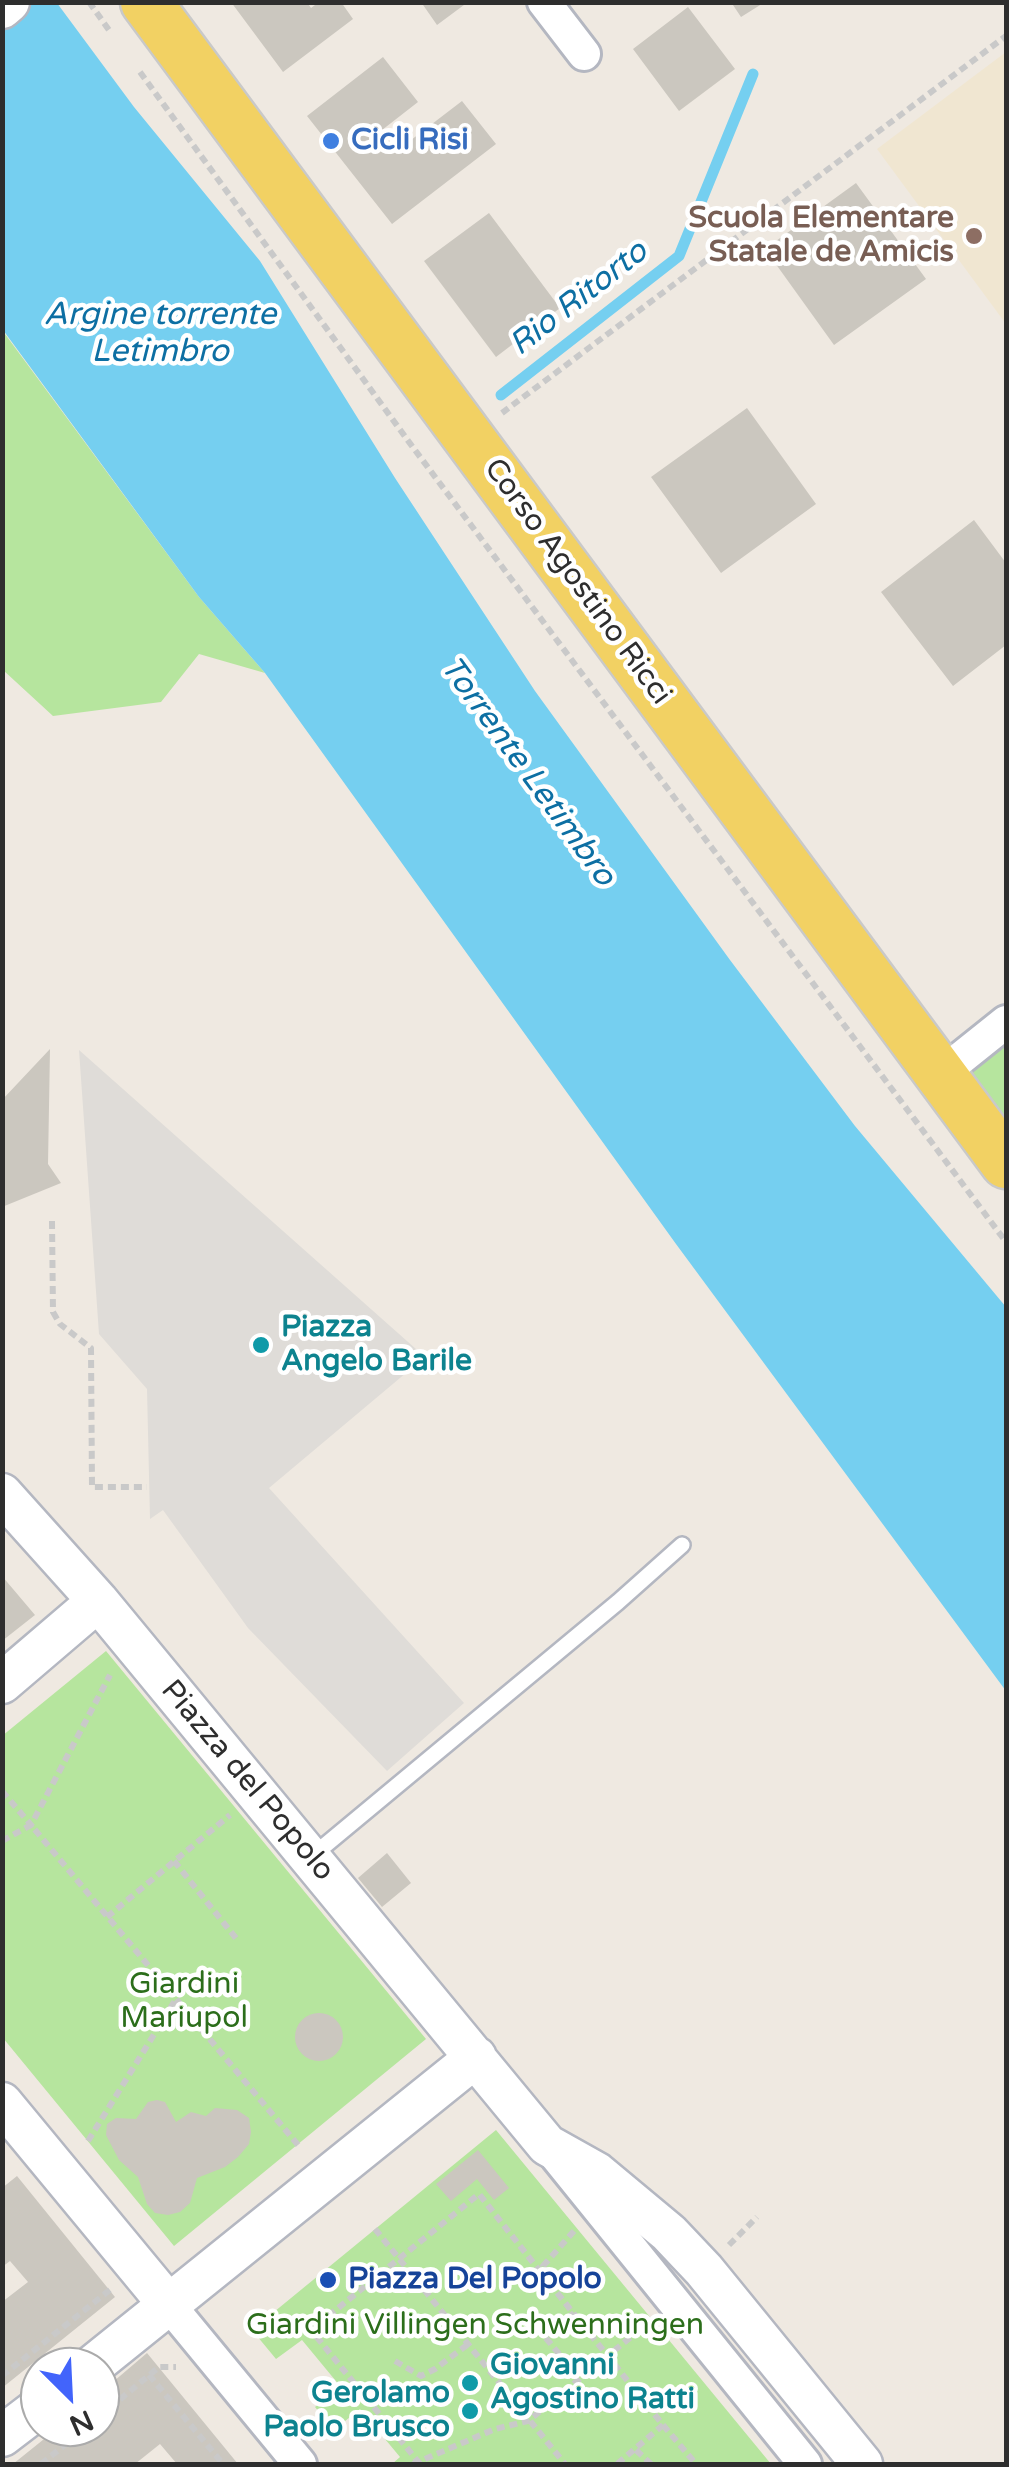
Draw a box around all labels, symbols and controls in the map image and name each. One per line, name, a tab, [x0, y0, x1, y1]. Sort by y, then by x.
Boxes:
place label: Cicli Risi	[351, 123, 469, 159]
marker: Cicli Risi	[320, 130, 342, 152]
place label: Scuola Elementare Statale de Amicis	[689, 201, 954, 272]
marker: Scuola Elementare Statale de Amicis	[963, 225, 985, 247]
water label: Rio Ritorto	[502, 233, 656, 365]
water label: Argine torrente Letimbro	[44, 297, 276, 372]
street label: Corso Agostino Ricci	[476, 452, 678, 712]
water label: Torrente Letimbro	[431, 650, 623, 894]
place label: Piazza Angelo Barile	[281, 1310, 472, 1380]
marker: Piazza Angelo Barile	[250, 1334, 272, 1356]
street label: Piazza del Popolo	[153, 1673, 341, 1889]
park label: Giardini Mariupol	[120, 1967, 248, 2038]
place label: Piazza Del Popolo	[348, 2262, 602, 2298]
marker: Piazza Del Popolo	[317, 2269, 339, 2291]
park label: Giardini Villingen Schwenningen	[246, 2308, 704, 2344]
north arrow	[20, 2347, 120, 2447]
place label: Giovanni Agostino Ratti	[490, 2348, 695, 2418]
marker: Giovanni Agostino Ratti	[459, 2372, 481, 2394]
place label: Gerolamo Paolo Brusco	[263, 2376, 450, 2446]
marker: Gerolamo Paolo Brusco	[459, 2400, 481, 2422]
text: N	[64, 2402, 99, 2443]

